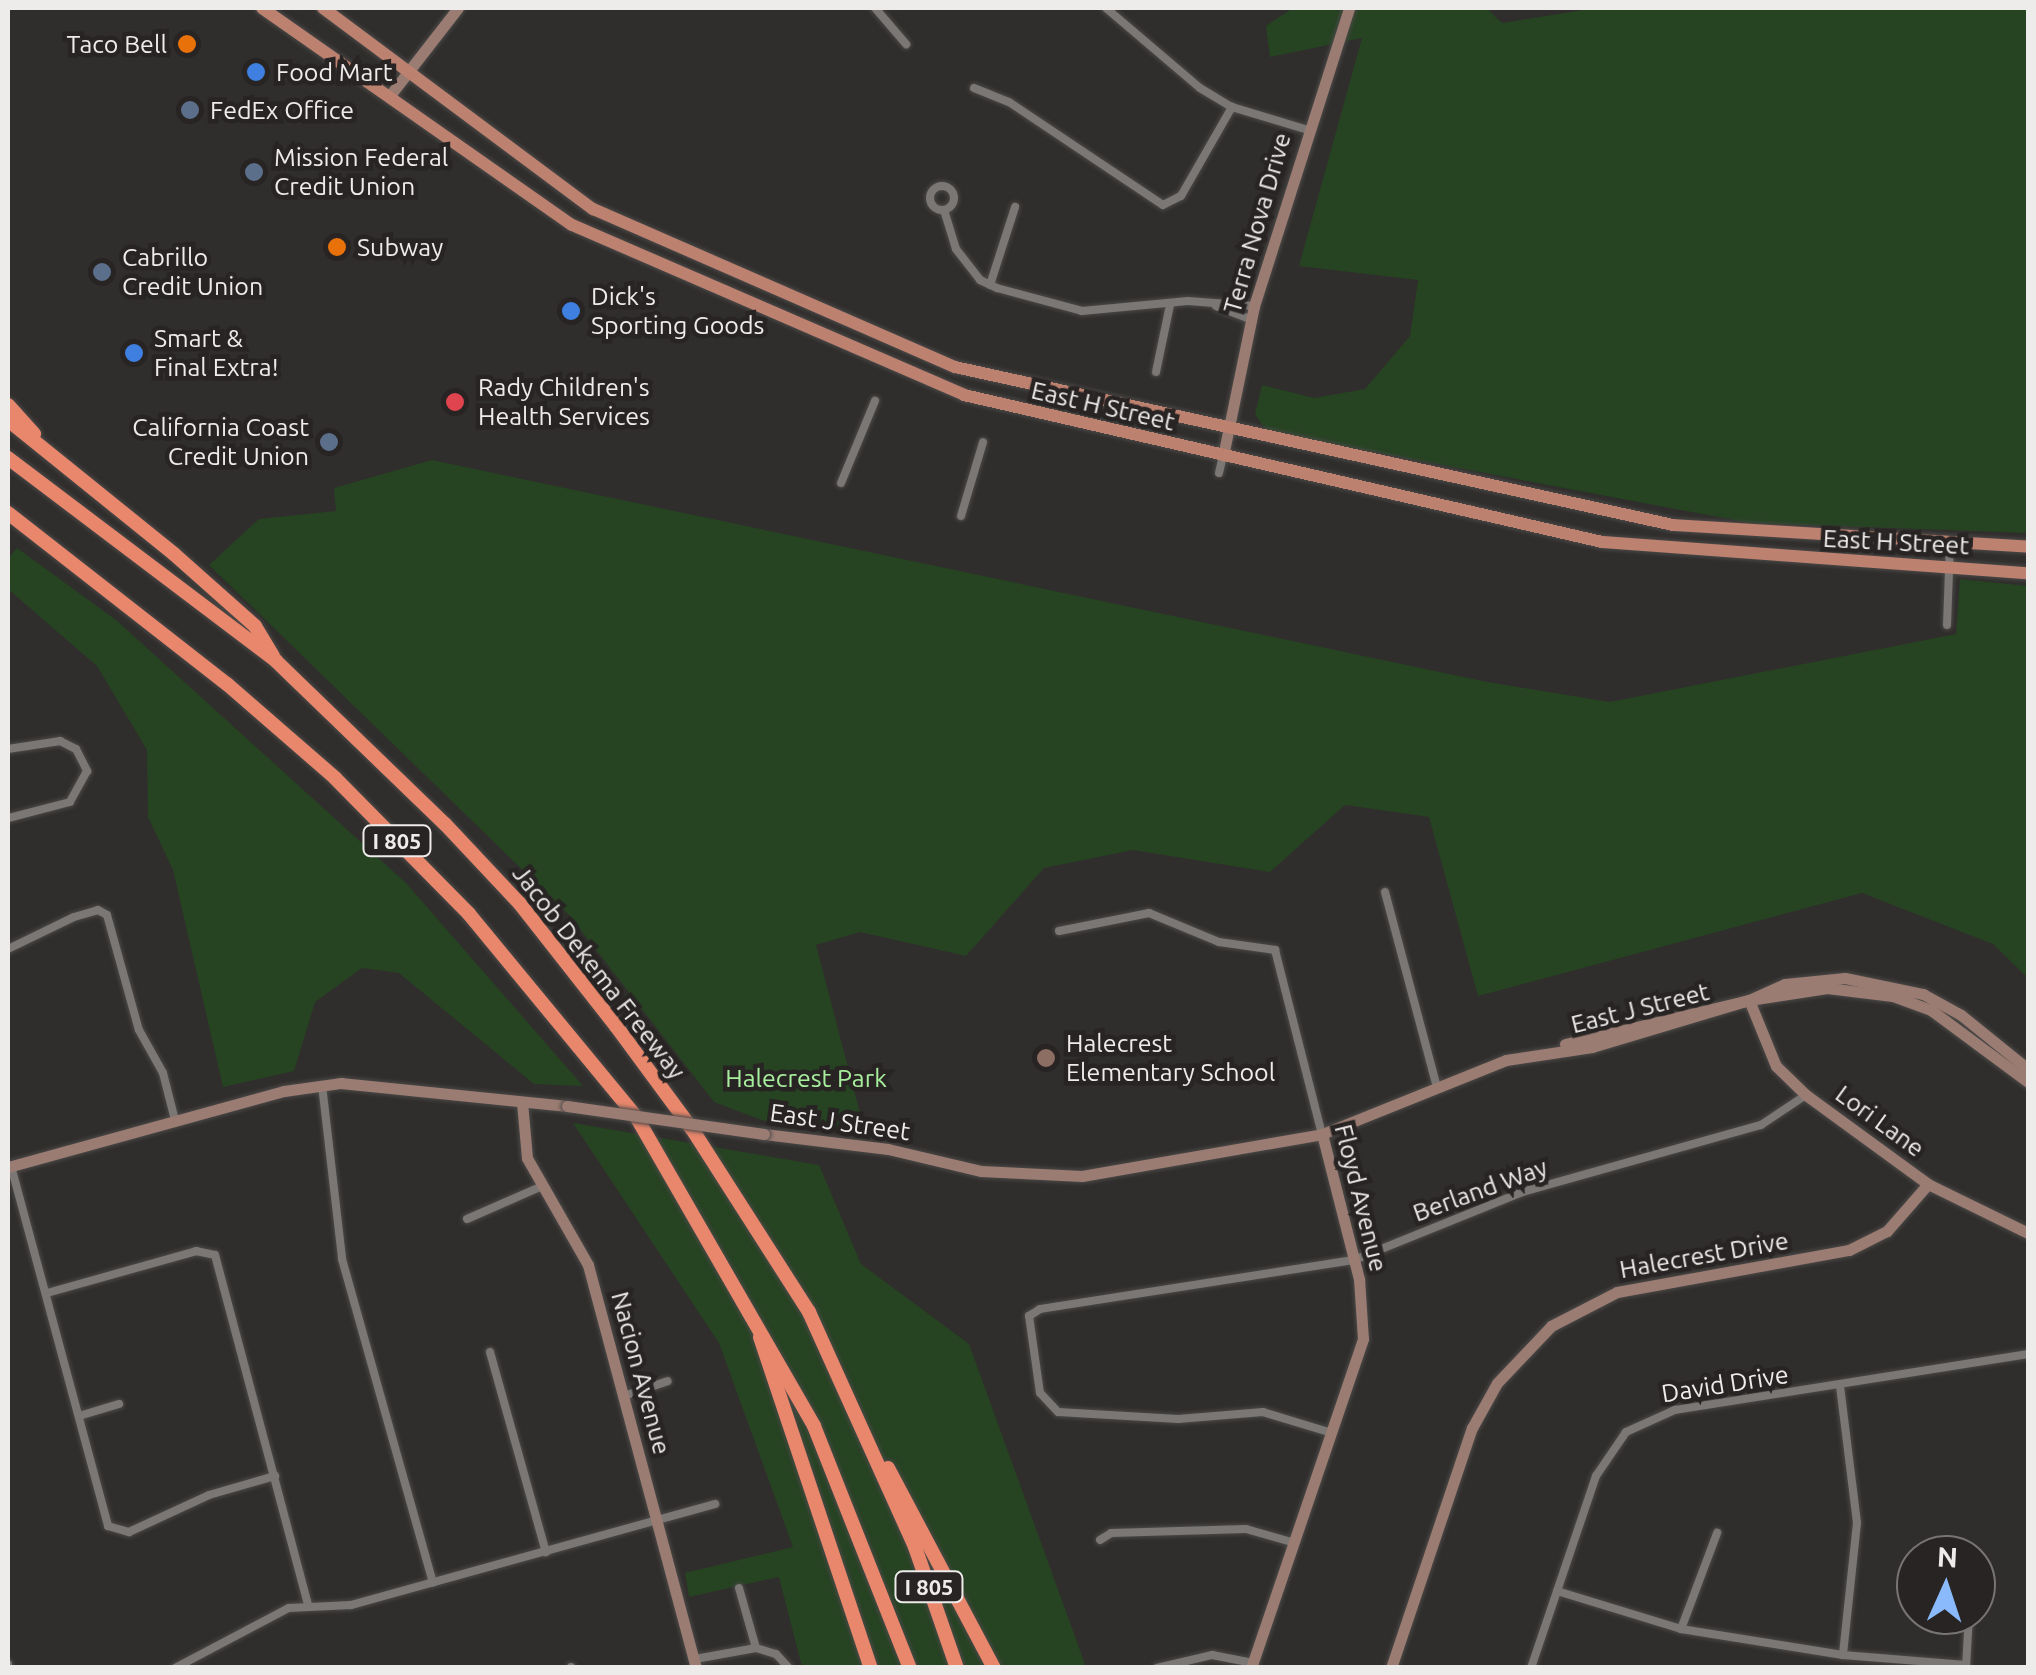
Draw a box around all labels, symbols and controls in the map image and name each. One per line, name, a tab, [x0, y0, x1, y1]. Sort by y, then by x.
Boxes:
place label: Taco Bell	[67, 29, 167, 59]
marker: Taco Bell	[176, 33, 198, 55]
place label: Food Mart	[276, 57, 393, 87]
marker: Food Mart	[245, 61, 267, 83]
place label: FedEx Office	[210, 95, 354, 125]
marker: FedEx Office	[179, 99, 201, 121]
street label: Terra Nova Drive	[1217, 129, 1297, 317]
place label: Mission Federal Credit Union	[274, 143, 448, 202]
marker: Mission Federal Credit Union	[243, 161, 265, 183]
place label: Subway	[357, 232, 443, 262]
marker: Subway	[326, 236, 348, 258]
place label: Cabrillo Credit Union	[122, 243, 263, 302]
marker: Cabrillo Credit Union	[91, 261, 113, 283]
place label: Dick's Sporting Goods	[591, 282, 764, 341]
marker: Dick's Sporting Goods	[560, 300, 582, 322]
place label: Smart & Final Extra!	[154, 324, 279, 383]
marker: Smart & Final Extra!	[123, 342, 145, 364]
place label: Rady Children's Health Services	[478, 373, 650, 432]
street label: East H Street	[1028, 375, 1178, 437]
marker: Rady Children's Health Services	[442, 389, 468, 415]
place label: California Coast Credit Union	[132, 413, 309, 472]
marker: California Coast Credit Union	[318, 431, 340, 453]
street label: East H Street	[1822, 523, 1970, 561]
road number: I 805	[362, 824, 432, 858]
street label: Jacob Dekema Freeway	[506, 859, 692, 1085]
street label: East J Street	[1568, 976, 1712, 1040]
place label: Halecrest Elementary School	[1066, 1029, 1275, 1088]
marker: Halecrest Elementary School	[1035, 1047, 1057, 1069]
park label: Halecrest Park	[725, 1063, 887, 1093]
street label: Lori Lane	[1830, 1079, 1930, 1163]
street label: East J Street	[768, 1097, 912, 1147]
street label: Floyd Avenue	[1328, 1121, 1394, 1275]
street label: Berland Way	[1409, 1152, 1551, 1228]
street label: Halecrest Drive	[1617, 1225, 1791, 1285]
street label: Nacion Avenue	[605, 1288, 677, 1458]
street label: David Drive	[1659, 1359, 1791, 1409]
north arrow	[1896, 1535, 1996, 1635]
text: N	[1936, 1541, 1959, 1573]
road number: I 805	[894, 1570, 964, 1604]

